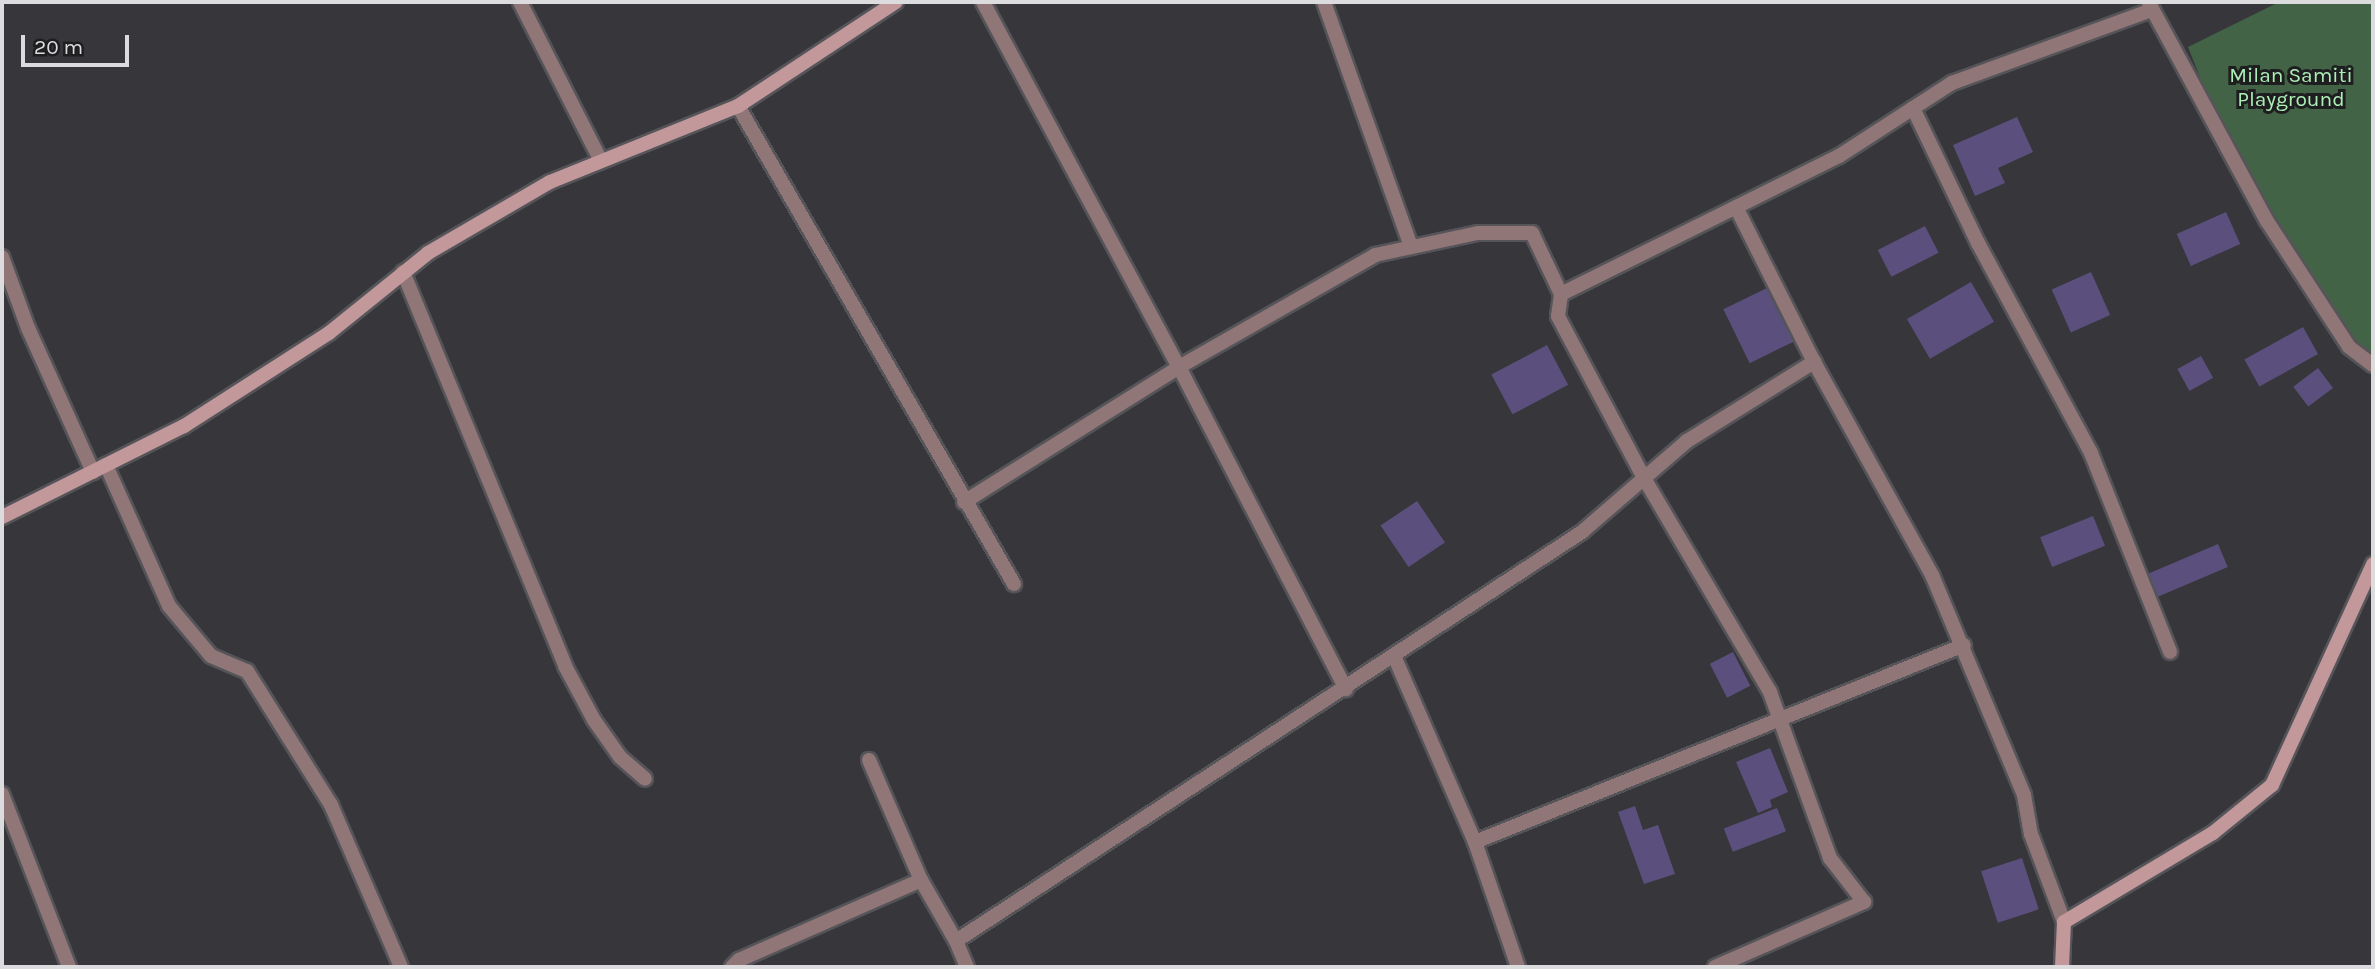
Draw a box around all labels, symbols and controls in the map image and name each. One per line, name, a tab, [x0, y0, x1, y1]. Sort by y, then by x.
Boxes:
scale bar	[24, 21, 133, 65]
text: 20 m	[34, 35, 83, 59]
park label: Milan Samiti Playground	[2229, 62, 2353, 112]

